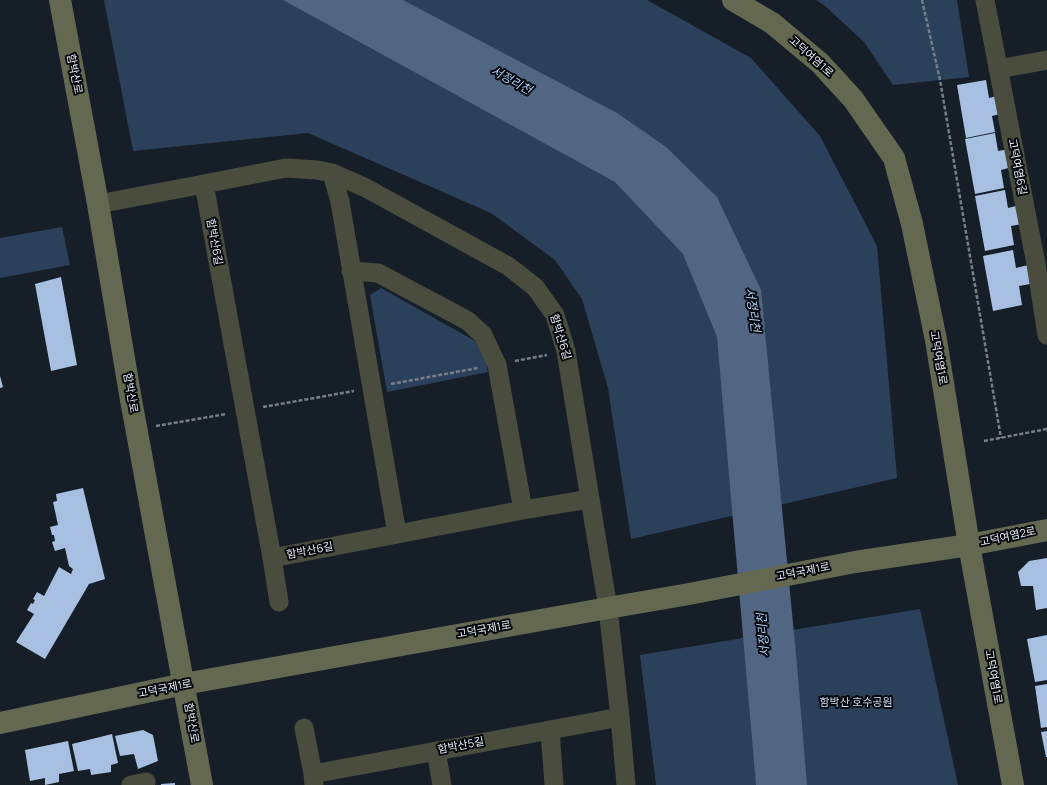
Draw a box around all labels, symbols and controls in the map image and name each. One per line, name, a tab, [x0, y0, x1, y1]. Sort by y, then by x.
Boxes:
street label: 고덕여염1로	[786, 34, 836, 80]
street label: 함박산로	[64, 53, 84, 95]
water label: 서정리천	[488, 64, 534, 98]
street label: 고덕여염6길	[1005, 138, 1029, 196]
street label: 함박산6길	[203, 218, 225, 266]
water label: 서정리천	[742, 287, 762, 333]
street label: 함박산6길	[547, 312, 573, 362]
street label: 고덕여염1로	[927, 330, 949, 386]
street label: 함박산로	[120, 372, 140, 414]
street label: 고덕여염2로	[979, 525, 1037, 549]
street label: 함박산6길	[286, 540, 334, 562]
street label: 고덕국제1로	[775, 560, 831, 584]
water label: 서정리천	[755, 612, 773, 658]
street label: 고덕국제1로	[456, 619, 512, 641]
street label: 고덕여염1로	[982, 649, 1004, 705]
street label: 고덕국제1로	[137, 677, 193, 701]
park label: 함박산 호수공원	[819, 696, 893, 710]
street label: 함박산로	[181, 702, 201, 744]
street label: 함박산5길	[437, 735, 485, 757]

